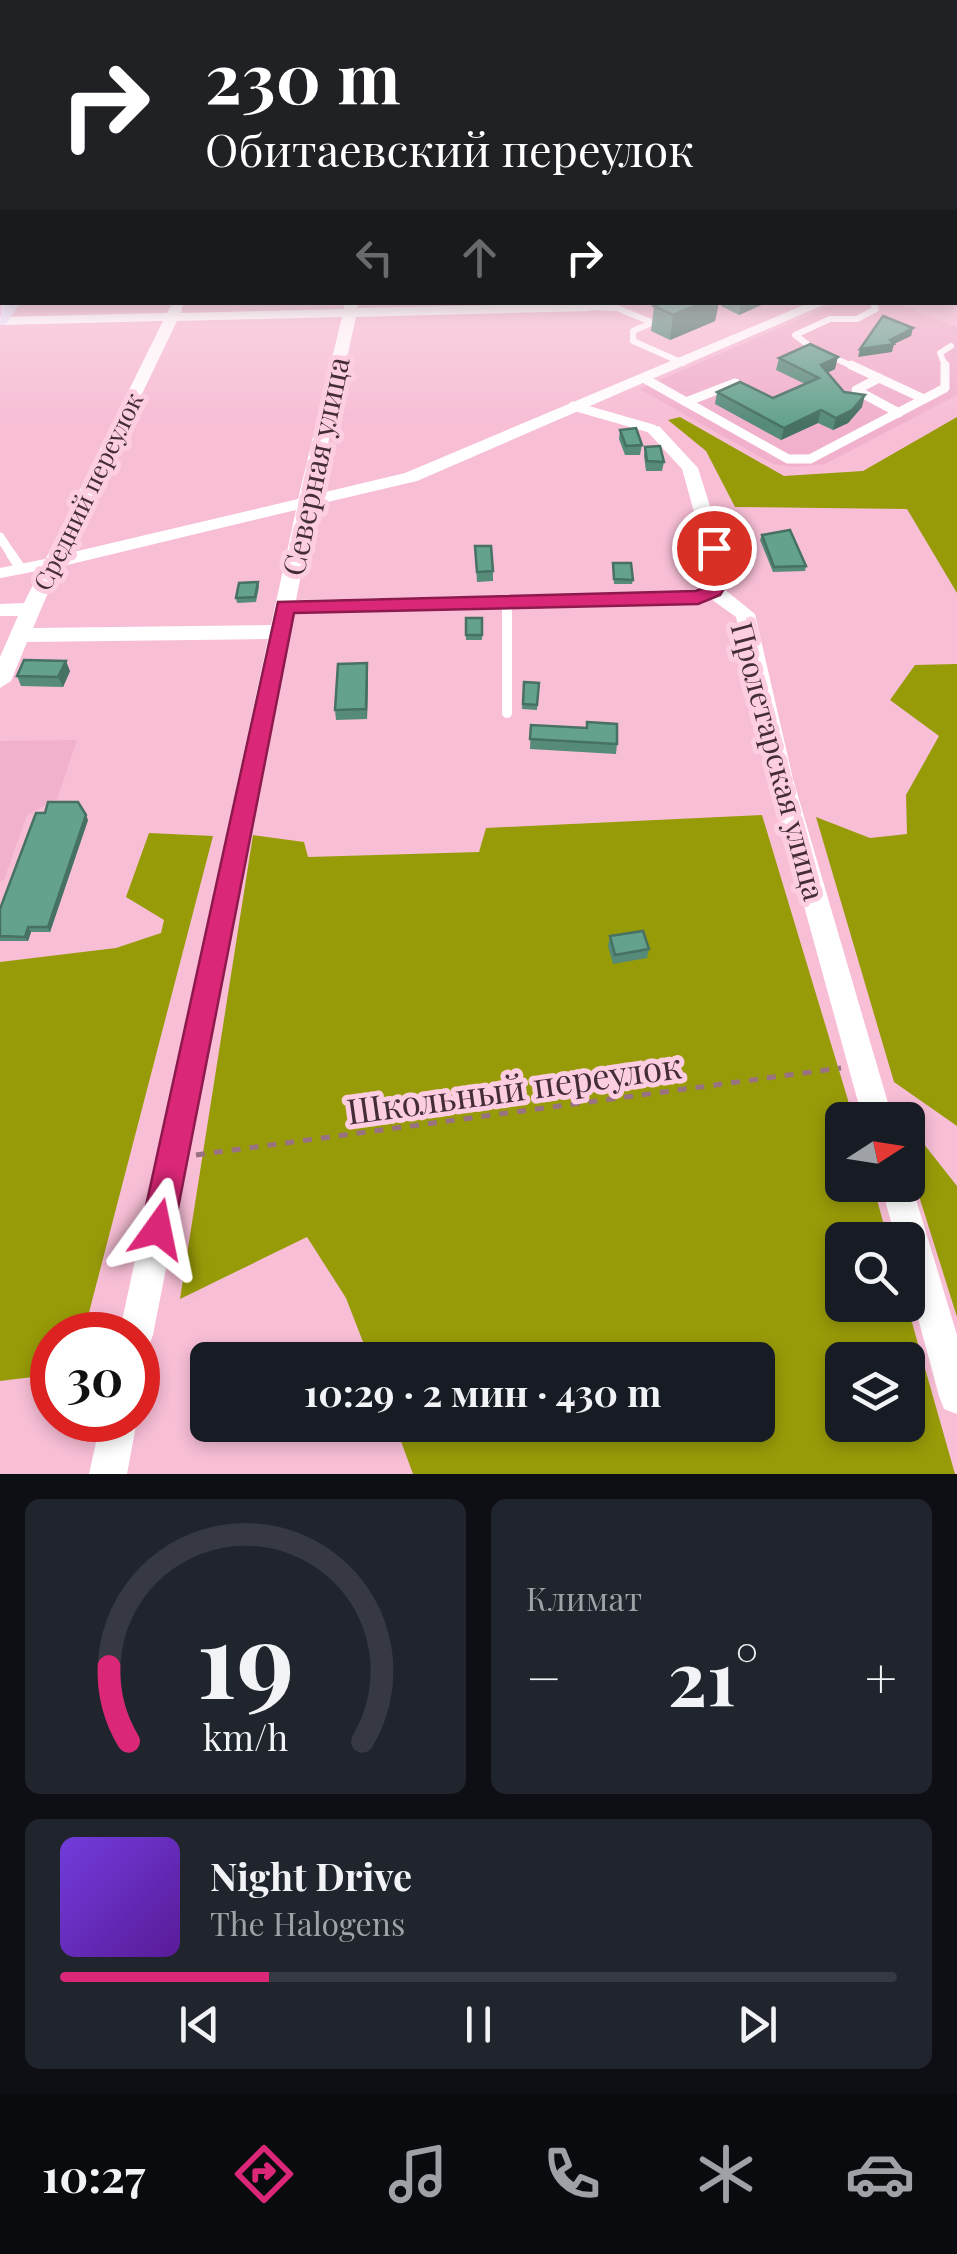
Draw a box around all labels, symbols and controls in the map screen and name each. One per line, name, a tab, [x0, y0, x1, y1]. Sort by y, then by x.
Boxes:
text: 230 m	[205, 28, 401, 122]
icon: right	[40, 40, 170, 170]
text: Обитаевский переулок	[205, 118, 694, 178]
icon: left	[347, 230, 402, 285]
icon: ahead	[452, 230, 507, 285]
icon: right	[557, 230, 612, 285]
street label: Северная улица	[272, 353, 358, 579]
street label: Средний переулок	[25, 387, 149, 595]
pin	[672, 506, 757, 591]
icon: arrive	[687, 521, 742, 576]
street label: Пролетарская улица	[723, 617, 835, 905]
street label: Школьный переулок	[344, 1040, 684, 1134]
north arrow	[825, 1102, 925, 1202]
map controls	[825, 1102, 925, 1442]
position arrow	[106, 1177, 210, 1281]
button: search	[825, 1222, 925, 1322]
speed limit sign: 30	[30, 1312, 160, 1442]
button: layers	[825, 1342, 925, 1442]
text: 10:29 · 2 мин · 430 m	[304, 1366, 661, 1417]
text: Климат	[526, 1576, 642, 1619]
text: 19	[197, 1586, 294, 1725]
text: 21°	[668, 1625, 759, 1725]
text: −	[526, 1639, 562, 1713]
text: +	[865, 1639, 897, 1713]
text: km/h	[203, 1712, 288, 1760]
text: Night Drive	[210, 1850, 412, 1901]
text: The Halogens	[210, 1901, 405, 1944]
icon: previous	[172, 1997, 227, 2052]
icon: pause	[451, 1997, 506, 2052]
icon: next	[730, 1997, 785, 2052]
icon: directions	[229, 2139, 299, 2209]
icon: music	[383, 2139, 453, 2209]
icon: phone	[537, 2139, 607, 2209]
icon: climate	[691, 2139, 761, 2209]
icon: car	[845, 2139, 915, 2209]
text: 10:27	[42, 2144, 145, 2204]

